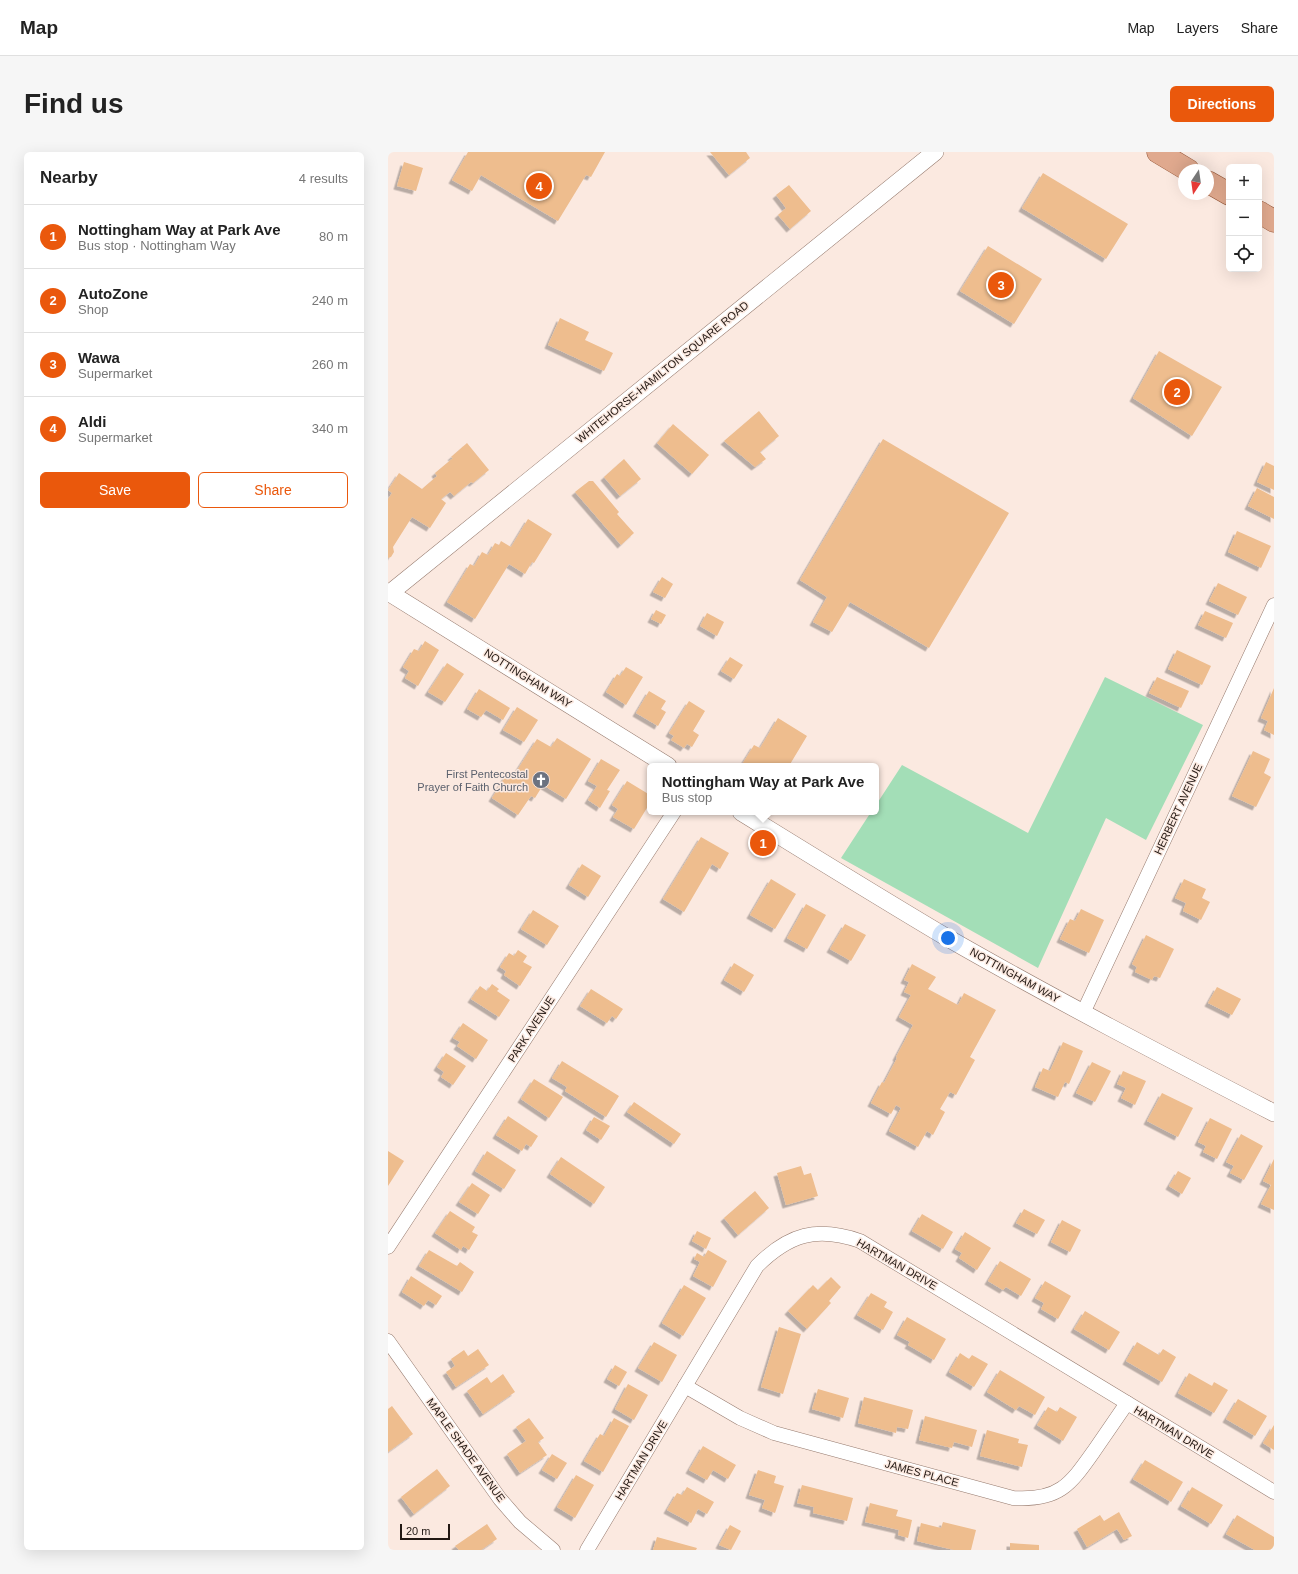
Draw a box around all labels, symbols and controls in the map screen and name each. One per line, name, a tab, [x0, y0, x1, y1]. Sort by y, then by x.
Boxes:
text: Map	[20, 17, 58, 38]
text: Map	[1127, 20, 1155, 36]
text: Layers	[1177, 20, 1219, 36]
text: Share	[1241, 20, 1278, 36]
button: Directions	[1170, 86, 1274, 122]
text: Find us	[24, 88, 124, 119]
north arrow	[1178, 164, 1214, 200]
map controls	[1226, 164, 1262, 272]
button: +	[1226, 164, 1262, 200]
text: Nearby	[40, 168, 98, 187]
text: 4 results	[299, 171, 348, 186]
pin: 4	[526, 171, 552, 201]
button: −	[1226, 200, 1262, 236]
text: Nottingham Way at Park Ave	[78, 221, 281, 238]
text: 1	[49, 229, 57, 244]
text: 80 m	[319, 229, 348, 244]
button: locate	[1226, 236, 1262, 272]
text: Bus stop · Nottingham Way	[78, 238, 236, 253]
pin: 3	[988, 270, 1014, 300]
text: AutoZone	[78, 285, 148, 302]
text: 2	[49, 293, 57, 308]
text: 240 m	[312, 293, 348, 308]
street label: WHITEHORSE-HAMILTON SQUARE ROAD	[573, 299, 751, 445]
text: Shop	[78, 302, 108, 317]
text: Wawa	[78, 349, 120, 366]
text: 3	[49, 357, 57, 372]
text: 260 m	[312, 357, 348, 372]
text: Supermarket	[78, 366, 152, 381]
pin: 2	[1164, 377, 1190, 407]
text: Aldi	[78, 413, 106, 430]
text: 4	[49, 421, 57, 436]
text: 340 m	[312, 421, 348, 436]
text: Supermarket	[78, 430, 152, 445]
button: Save	[40, 472, 190, 508]
button: Share	[198, 472, 348, 508]
street label: NOTTINGHAM WAY	[482, 646, 574, 710]
street label: HERBERT AVENUE	[1152, 762, 1204, 856]
popup	[647, 763, 879, 815]
place label: First Pentecostal Prayer of Faith Church	[417, 768, 528, 793]
church icon: First Pentecostal Prayer of Faith Church	[531, 770, 551, 790]
text: Nottingham Way at Park Ave	[662, 773, 864, 790]
text: Bus stop	[662, 790, 712, 805]
pin: 1	[750, 828, 776, 858]
your location	[938, 928, 958, 948]
street label: NOTTINGHAM WAY	[968, 945, 1063, 1005]
street label: PARK AVENUE	[505, 994, 557, 1064]
street label: HARTMAN DRIVE	[855, 1236, 939, 1292]
street label: MAPLE SHADE AVENUE	[424, 1396, 508, 1504]
street label: HARTMAN DRIVE	[1132, 1403, 1216, 1461]
street label: HARTMAN DRIVE	[612, 1418, 670, 1502]
street label: JAMES PLACE	[884, 1457, 960, 1489]
scale bar	[400, 1522, 450, 1541]
text: 20 m	[406, 1525, 430, 1537]

